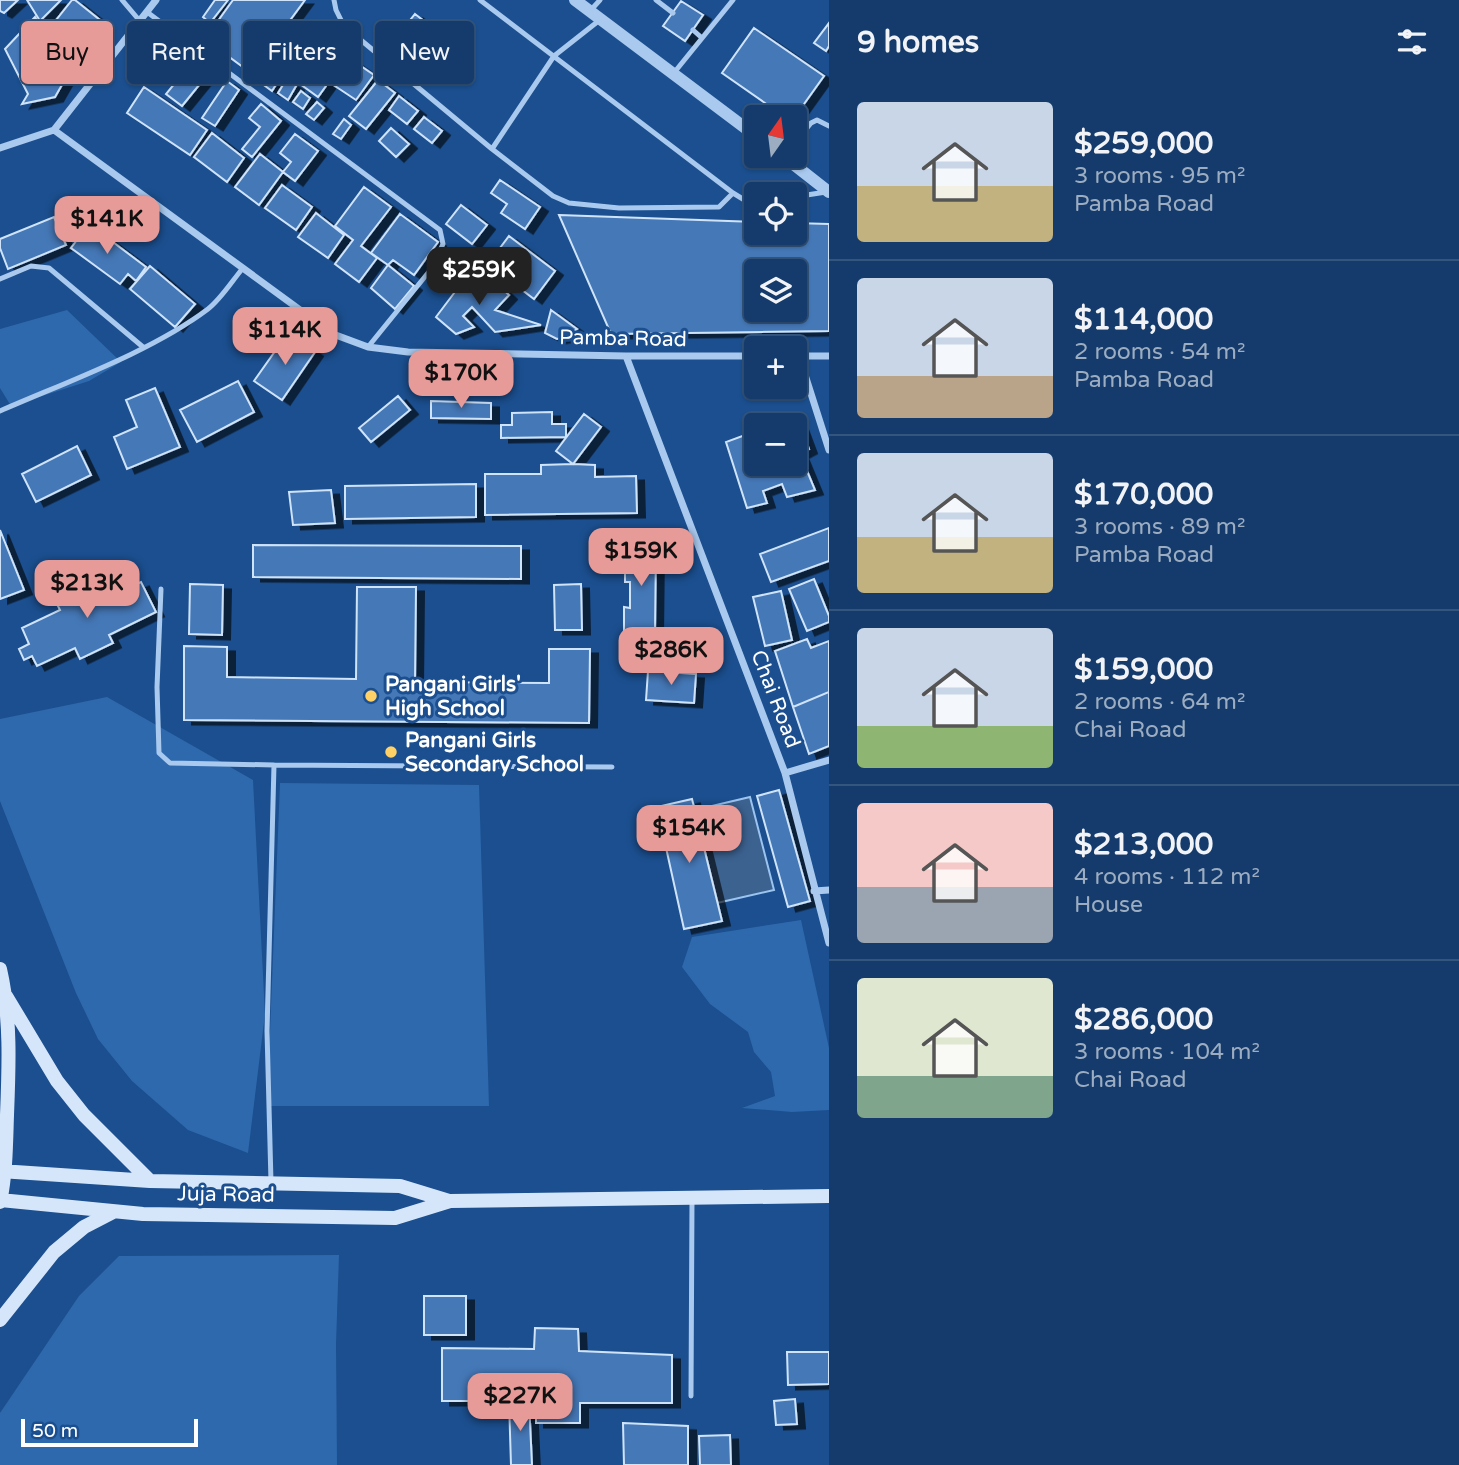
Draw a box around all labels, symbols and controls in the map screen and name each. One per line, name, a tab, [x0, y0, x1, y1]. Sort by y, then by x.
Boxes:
chip: Buy	[21, 21, 113, 84]
chip: Rent	[127, 21, 229, 84]
chip: Filters	[243, 21, 361, 84]
chip: New	[375, 21, 474, 84]
icon: filters	[1393, 23, 1431, 61]
text: 9 homes	[857, 24, 979, 61]
north arrow	[744, 105, 807, 168]
map controls	[744, 105, 807, 476]
text: $259,000	[1074, 125, 1213, 162]
icon: home	[913, 130, 997, 214]
text: 3 rooms · 95 m²	[1074, 162, 1245, 190]
button: locate	[744, 182, 807, 245]
text: Pamba Road	[1074, 190, 1214, 218]
pin: $141K	[58, 196, 156, 256]
text: $141K	[71, 205, 143, 233]
pin: $259K	[430, 247, 528, 307]
text: $259K	[443, 256, 515, 284]
button: layers	[744, 259, 807, 322]
text: $114,000	[1074, 301, 1213, 338]
icon: home	[913, 306, 997, 390]
pin: $114K	[236, 308, 334, 367]
text: $114K	[249, 316, 321, 344]
street label: Pamba Road	[559, 325, 687, 352]
button: +	[744, 336, 807, 399]
text: 2 rooms · 54 m²	[1074, 338, 1245, 366]
pin: $170K	[412, 350, 510, 410]
text: $170K	[425, 359, 497, 387]
text: Pamba Road	[1074, 366, 1214, 394]
button: −	[744, 413, 807, 476]
text: $170,000	[1074, 476, 1213, 513]
icon: home	[913, 481, 997, 565]
text: 3 rooms · 89 m²	[1074, 513, 1245, 541]
pin: $159K	[592, 528, 690, 588]
text: $159K	[605, 537, 677, 565]
text: Pamba Road	[1074, 541, 1214, 569]
pin: $213K	[38, 560, 136, 620]
text: $213K	[51, 569, 123, 597]
pin: $286K	[622, 628, 720, 687]
text: $286K	[635, 636, 707, 664]
street label: Chai Road	[745, 647, 806, 752]
text: $159,000	[1074, 651, 1213, 688]
icon: home	[913, 656, 997, 740]
place label: Pangani Girls' High School	[385, 672, 521, 721]
marker: Pangani Girls' High School	[363, 688, 379, 704]
text: 2 rooms · 64 m²	[1074, 688, 1245, 716]
text: Chai Road	[1074, 716, 1186, 744]
place label: Pangani Girls Secondary School	[405, 728, 584, 777]
marker: Pangani Girls Secondary School	[383, 744, 399, 760]
pin: $154K	[640, 806, 738, 865]
text: $154K	[653, 814, 725, 842]
text: $213,000	[1074, 826, 1213, 863]
icon: home	[913, 831, 997, 915]
text: 4 rooms · 112 m²	[1074, 863, 1260, 891]
text: House	[1074, 891, 1143, 919]
text: $286,000	[1074, 1001, 1213, 1038]
icon: home	[913, 1006, 997, 1090]
text: 3 rooms · 104 m²	[1074, 1038, 1260, 1066]
text: Chai Road	[1074, 1066, 1186, 1094]
street label: Juja Road	[177, 1181, 275, 1208]
pin: $227K	[471, 1374, 569, 1433]
text: $227K	[484, 1382, 556, 1410]
scale bar	[21, 1416, 198, 1448]
text: 50 m	[32, 1420, 78, 1442]

